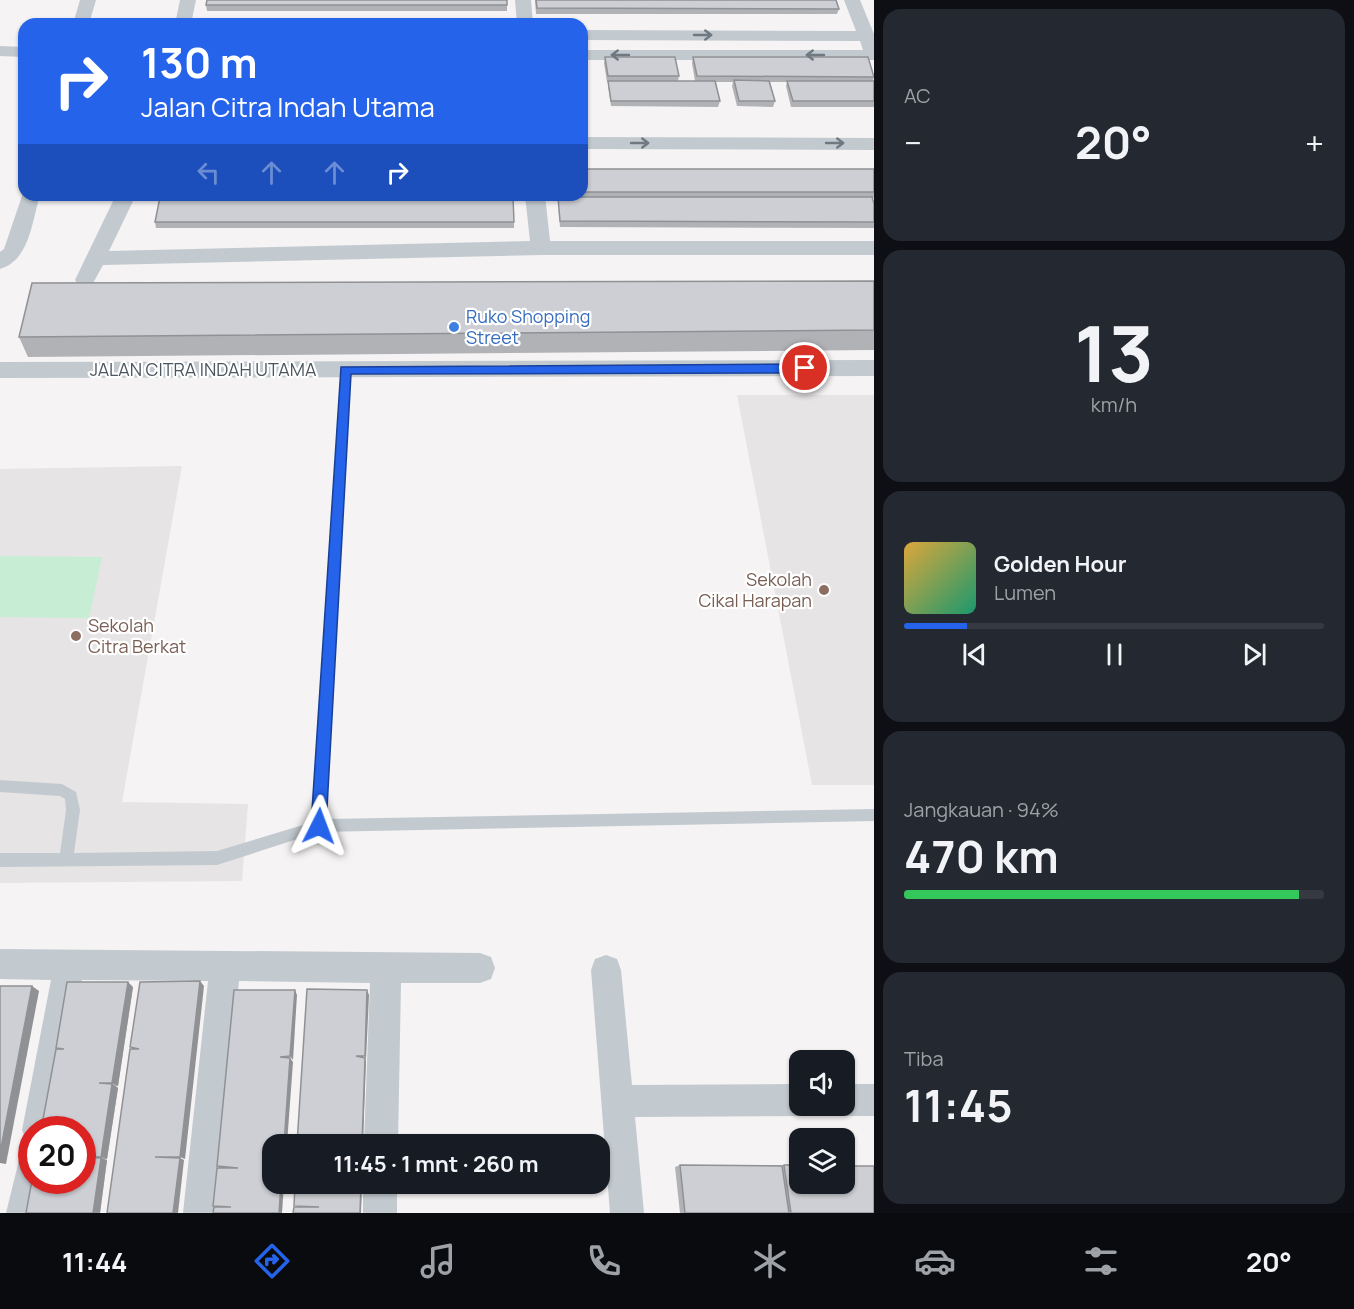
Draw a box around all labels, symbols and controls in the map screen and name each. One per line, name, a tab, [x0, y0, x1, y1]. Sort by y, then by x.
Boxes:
one-way arrow	[693, 29, 713, 41]
text: 130 m	[141, 33, 258, 91]
icon: right	[42, 42, 120, 120]
one-way arrow	[611, 49, 631, 61]
one-way arrow	[806, 49, 826, 61]
text: AC	[904, 82, 931, 109]
text: Jalan Citra Indah Utama	[141, 88, 435, 125]
text: 20°	[1075, 111, 1152, 173]
text: −	[904, 120, 922, 165]
text: +	[1305, 120, 1324, 165]
one-way arrow	[630, 137, 650, 149]
one-way arrow	[825, 137, 845, 149]
icon: left	[192, 156, 225, 189]
icon: ahead	[255, 156, 288, 189]
icon: ahead	[318, 156, 351, 189]
icon: right	[381, 156, 414, 189]
text: 13	[1074, 299, 1154, 405]
place label: Ruko Shopping Street	[466, 304, 590, 349]
marker: Ruko Shopping Street	[447, 320, 461, 334]
pin	[779, 342, 830, 393]
icon: arrive	[788, 351, 821, 384]
street label: JALAN CITRA INDAH UTAMA	[90, 357, 317, 381]
text: km/h	[1091, 391, 1137, 418]
text: Golden Hour	[994, 549, 1127, 579]
place label: Sekolah Cikal Harapan	[698, 567, 812, 612]
text: Lumen	[994, 579, 1056, 606]
marker: Sekolah Cikal Harapan	[817, 583, 831, 597]
place label: Sekolah Citra Berkat	[88, 613, 186, 658]
marker: Sekolah Citra Berkat	[69, 629, 83, 643]
icon: previous	[958, 638, 991, 671]
icon: pause	[1098, 638, 1131, 671]
icon: next	[1238, 638, 1271, 671]
position arrow	[287, 794, 351, 858]
text: Jangkauan · 94%	[904, 796, 1059, 823]
text: 470 km	[904, 825, 1059, 887]
text: Tiba	[904, 1045, 944, 1072]
map controls	[789, 1050, 855, 1194]
button: sound	[789, 1050, 855, 1116]
text: 11:45	[904, 1074, 1013, 1136]
speed limit sign: 20	[18, 1116, 96, 1194]
button: layers	[789, 1128, 855, 1194]
text: 11:45 · 1 mnt · 260 m	[334, 1149, 538, 1179]
icon: directions	[251, 1240, 293, 1282]
icon: music	[417, 1240, 459, 1282]
icon: phone	[583, 1240, 625, 1282]
icon: climate	[749, 1240, 791, 1282]
icon: car	[914, 1240, 956, 1282]
icon: filters	[1080, 1240, 1122, 1282]
text: 11:44	[62, 1243, 127, 1280]
text: 20°	[1246, 1243, 1292, 1280]

